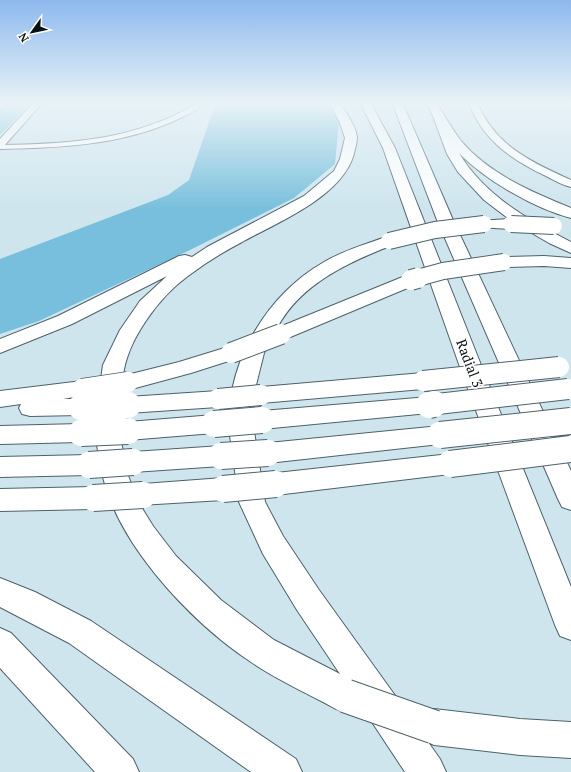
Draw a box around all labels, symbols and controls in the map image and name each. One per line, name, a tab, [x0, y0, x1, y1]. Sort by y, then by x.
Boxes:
north arrow	[12, 12, 52, 52]
text: N	[15, 30, 32, 45]
street label: Radial 3	[452, 336, 488, 390]

